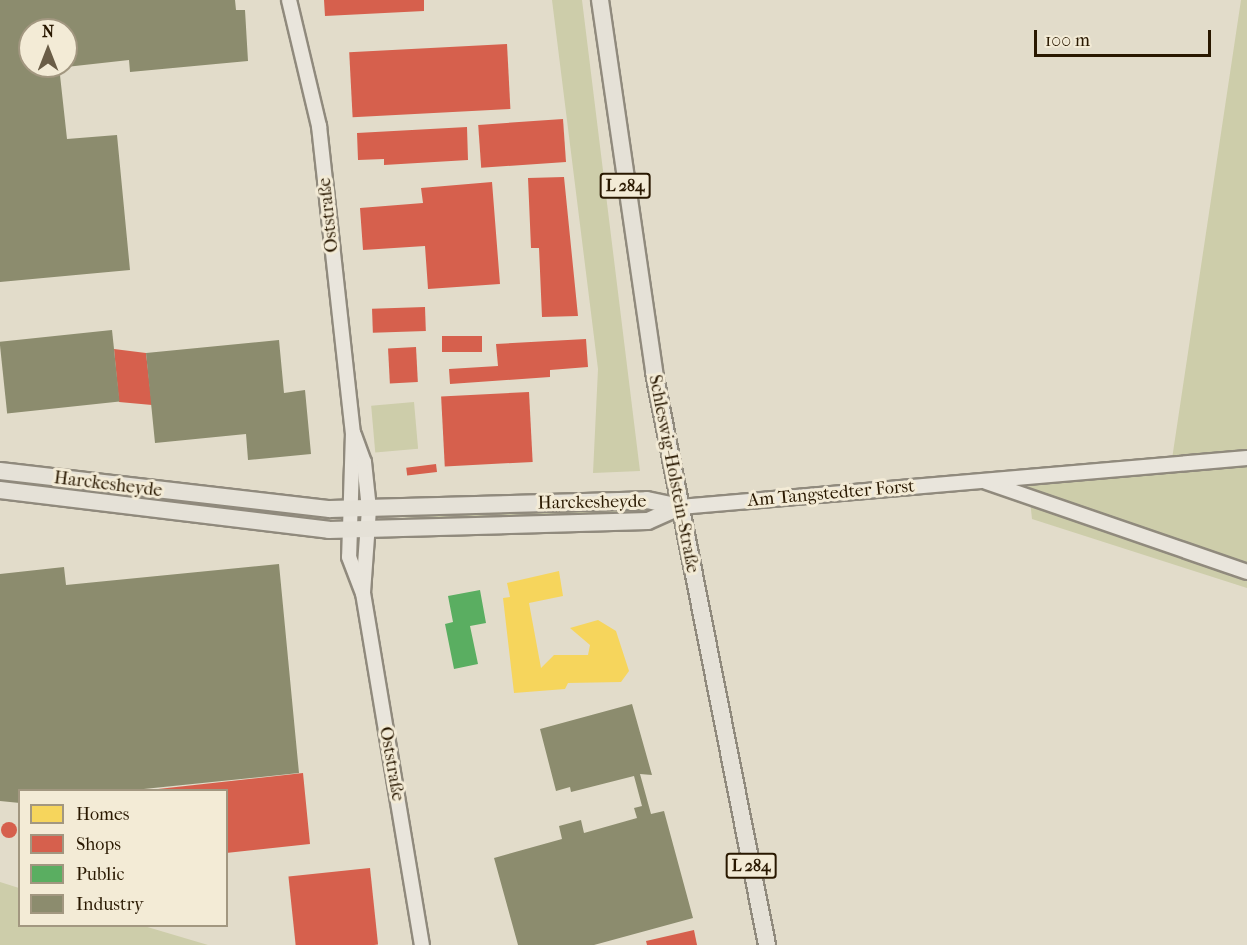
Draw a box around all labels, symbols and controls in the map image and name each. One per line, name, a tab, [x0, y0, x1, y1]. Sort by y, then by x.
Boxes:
north arrow	[18, 18, 78, 78]
scale bar	[1037, 18, 1214, 56]
text: N	[42, 22, 54, 41]
text: 100 m	[1045, 30, 1090, 51]
road number: L 284	[600, 173, 650, 199]
street label: Oststraße	[314, 177, 344, 253]
street label: Schleswig-Holstein-Straße	[643, 373, 703, 575]
street label: Harckesheyde	[53, 468, 163, 502]
street label: Am Tangstedter Forst	[747, 476, 915, 512]
street label: Harckesheyde	[537, 491, 647, 515]
street label: Oststraße	[374, 725, 408, 803]
legend	[18, 789, 228, 927]
text: Homes	[76, 804, 130, 825]
text: Shops	[76, 834, 121, 855]
road number: L 284	[726, 853, 777, 879]
text: Public	[76, 864, 124, 885]
text: Industry	[76, 894, 144, 915]

